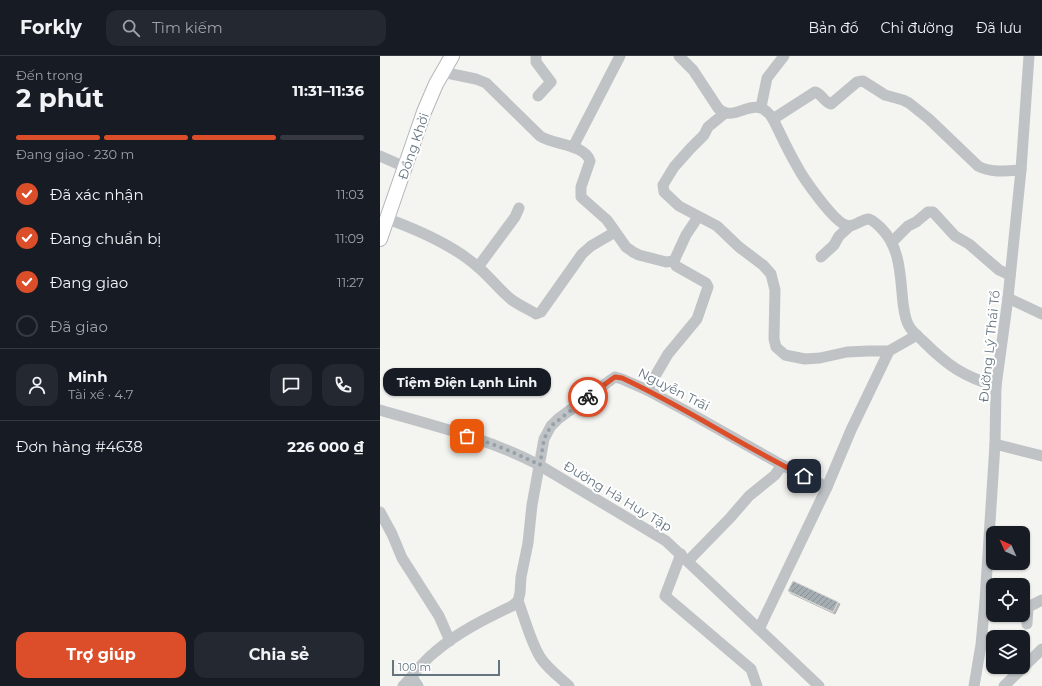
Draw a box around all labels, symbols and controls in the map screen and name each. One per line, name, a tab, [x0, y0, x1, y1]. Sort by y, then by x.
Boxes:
search box	[106, 10, 386, 46]
text: Forkly	[20, 16, 82, 39]
icon: search	[120, 17, 142, 39]
text: Tìm kiếm	[152, 18, 223, 37]
text: Bản đồ	[808, 19, 859, 37]
text: Chỉ đường	[881, 19, 954, 37]
text: Đã lưu	[976, 19, 1022, 37]
text: Đến trong	[16, 67, 83, 83]
text: 11:31–11:36	[292, 81, 364, 100]
text: 2 phút	[16, 82, 104, 114]
street label: Đồng Khởi	[394, 110, 432, 182]
text: Đang giao · 230 m	[16, 146, 134, 162]
icon: check	[16, 183, 38, 205]
text: Đã xác nhận	[50, 185, 144, 204]
text: 11:03	[336, 186, 364, 202]
icon: check	[16, 227, 38, 249]
text: Đang chuẩn bị	[50, 229, 161, 248]
text: 11:09	[335, 230, 364, 246]
icon: check	[16, 271, 38, 293]
text: Đang giao	[50, 273, 128, 292]
text: 11:27	[337, 274, 364, 290]
street label: Đường Lý Thái Tổ	[975, 289, 1003, 403]
text: Đã giao	[50, 317, 108, 336]
button: person	[16, 364, 58, 406]
button: chat	[270, 364, 312, 406]
button: phone	[322, 364, 364, 406]
street label: Nguyễn Trãi	[636, 364, 712, 414]
text: Minh	[68, 367, 108, 386]
callout: Tiệm Điện Lạnh Linh	[383, 368, 551, 396]
text: Tiệm Điện Lạnh Linh	[397, 374, 537, 390]
courier	[568, 377, 608, 417]
text: Tài xế · 4.7	[68, 386, 133, 402]
icon: bike	[577, 386, 599, 408]
pin	[450, 419, 484, 453]
icon: bag	[456, 425, 478, 447]
text: Đơn hàng #4638	[16, 437, 143, 456]
text: 226 000 ₫	[287, 437, 364, 456]
street label: Đường Hà Huy Tập	[561, 457, 675, 535]
pin	[787, 459, 821, 493]
icon: home	[793, 465, 815, 487]
north arrow	[986, 526, 1030, 570]
map controls	[986, 526, 1030, 674]
button: locate	[986, 578, 1030, 622]
button: layers	[986, 630, 1030, 674]
button: Trợ giúp	[16, 632, 186, 678]
button: Chia sẻ	[194, 632, 364, 678]
scale bar	[392, 658, 500, 677]
text: 100 m	[398, 660, 431, 674]

